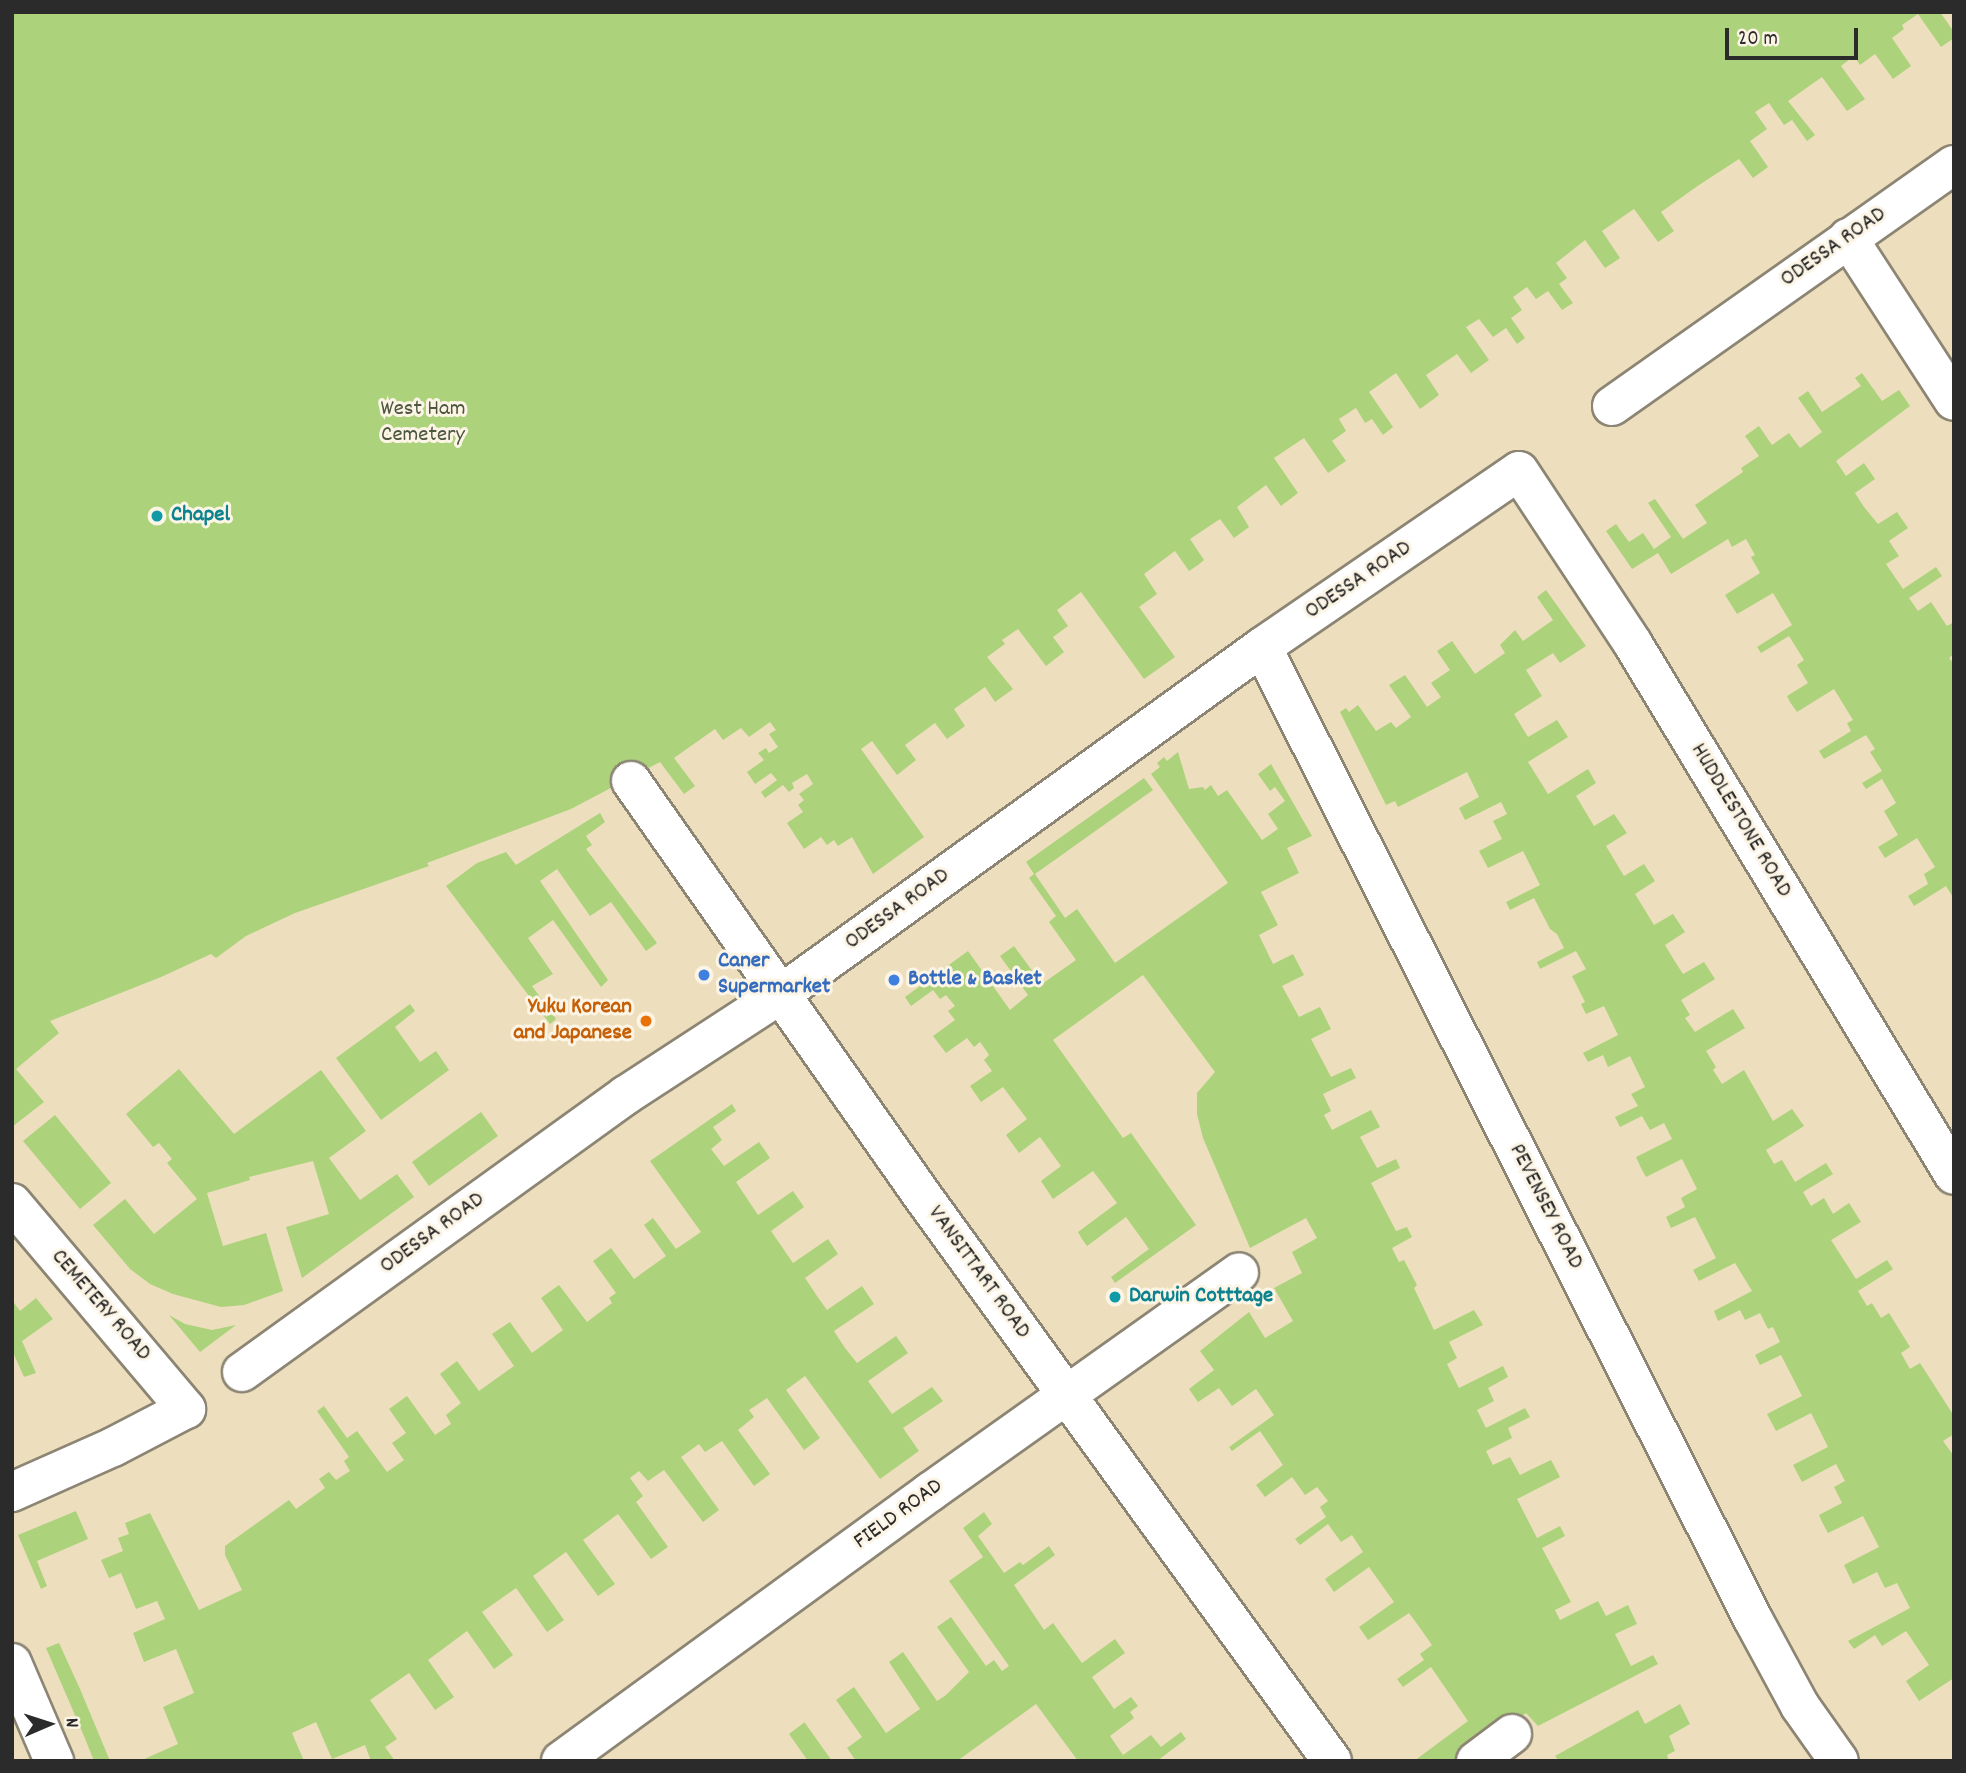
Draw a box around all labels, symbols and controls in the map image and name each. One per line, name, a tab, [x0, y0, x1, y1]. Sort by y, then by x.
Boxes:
scale bar	[1728, 14, 1861, 58]
text: 20 m	[1738, 25, 1778, 55]
street label: ODESSA ROAD	[1776, 202, 1892, 294]
park label: West Ham Cemetery	[380, 396, 466, 450]
place label: Chapel	[171, 502, 230, 530]
marker: Chapel	[149, 508, 165, 524]
street label: ODESSA ROAD	[1301, 535, 1417, 627]
street label: HUDDLESTONE ROAD	[1683, 739, 1797, 903]
street label: ODESSA ROAD	[840, 863, 956, 957]
place label: Caner Supermarket	[718, 948, 830, 1002]
place label: Bottle & Basket	[908, 966, 1042, 994]
marker: Caner Supermarket	[696, 967, 712, 983]
marker: Bottle & Basket	[886, 972, 902, 988]
place label: Yuku Korean and Japanese	[513, 994, 632, 1048]
marker: Yuku Korean and Japanese	[638, 1013, 654, 1029]
street label: PEVENSEY ROAD	[1502, 1140, 1588, 1274]
street label: ODESSA ROAD	[375, 1187, 491, 1281]
street label: VANSITTART ROAD	[920, 1201, 1036, 1345]
street label: CEMETERY ROAD	[44, 1244, 156, 1368]
place label: Darwin Cotttage	[1129, 1283, 1273, 1311]
marker: Darwin Cotttage	[1107, 1289, 1123, 1305]
street label: FIELD ROAD	[849, 1474, 949, 1556]
north arrow	[14, 1689, 84, 1759]
text: N	[57, 1717, 84, 1728]

